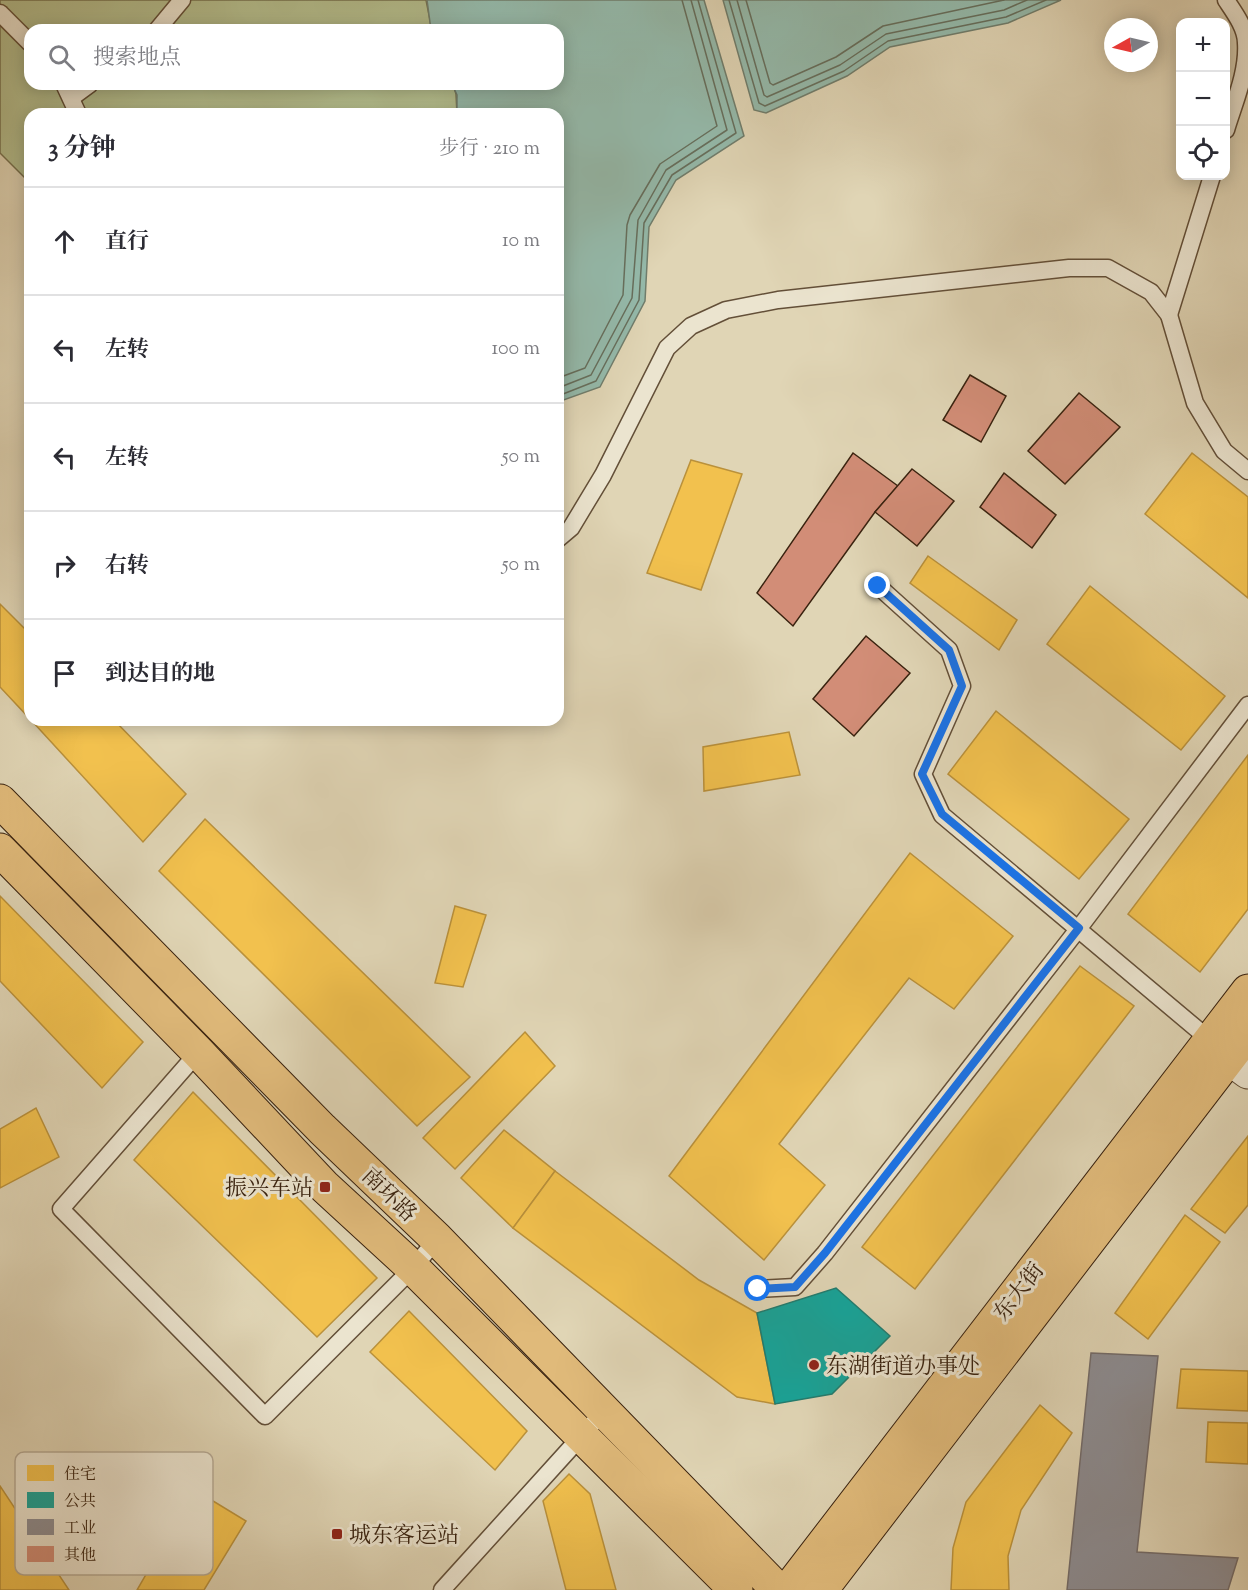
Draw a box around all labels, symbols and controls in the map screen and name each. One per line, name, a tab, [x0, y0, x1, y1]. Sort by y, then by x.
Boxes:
north arrow	[1104, 18, 1158, 72]
map controls	[1176, 18, 1230, 180]
button: +	[1176, 18, 1230, 72]
search box	[24, 24, 564, 90]
icon: search	[45, 41, 78, 74]
text: 搜索地点	[93, 43, 181, 75]
button: −	[1176, 72, 1230, 126]
button: locate	[1176, 126, 1230, 180]
text: 3 分钟	[48, 131, 116, 168]
text: 步行 · 210 m	[439, 135, 540, 164]
icon: ahead	[48, 225, 81, 258]
text: 直行	[105, 227, 149, 259]
text: 10 m	[502, 227, 540, 256]
icon: left	[48, 333, 81, 366]
text: 左转	[105, 335, 149, 367]
text: 100 m	[491, 335, 540, 364]
icon: left	[48, 441, 81, 474]
text: 左转	[105, 443, 149, 475]
text: 50 m	[502, 443, 540, 472]
icon: right	[48, 549, 81, 582]
text: 右转	[105, 551, 149, 583]
text: 50 m	[502, 551, 540, 580]
route end	[864, 572, 890, 598]
icon: arrive	[48, 657, 81, 690]
text: 到达目的地	[105, 659, 215, 691]
street label: 南环路	[353, 1162, 423, 1231]
place label: 振兴车站	[225, 1174, 313, 1206]
marker: 振兴车站	[318, 1180, 332, 1194]
street label: 东大街	[987, 1257, 1053, 1329]
route start	[744, 1275, 770, 1301]
place label: 东湖街道办事处	[826, 1352, 980, 1384]
marker: 东湖街道办事处	[807, 1358, 821, 1372]
legend	[15, 1452, 213, 1575]
text: 住宅	[64, 1464, 96, 1487]
text: 公共	[64, 1491, 96, 1514]
text: 工业	[64, 1518, 96, 1541]
place label: 城东客运站	[349, 1521, 459, 1553]
marker: 城东客运站	[330, 1527, 344, 1541]
text: 其他	[64, 1545, 96, 1568]

